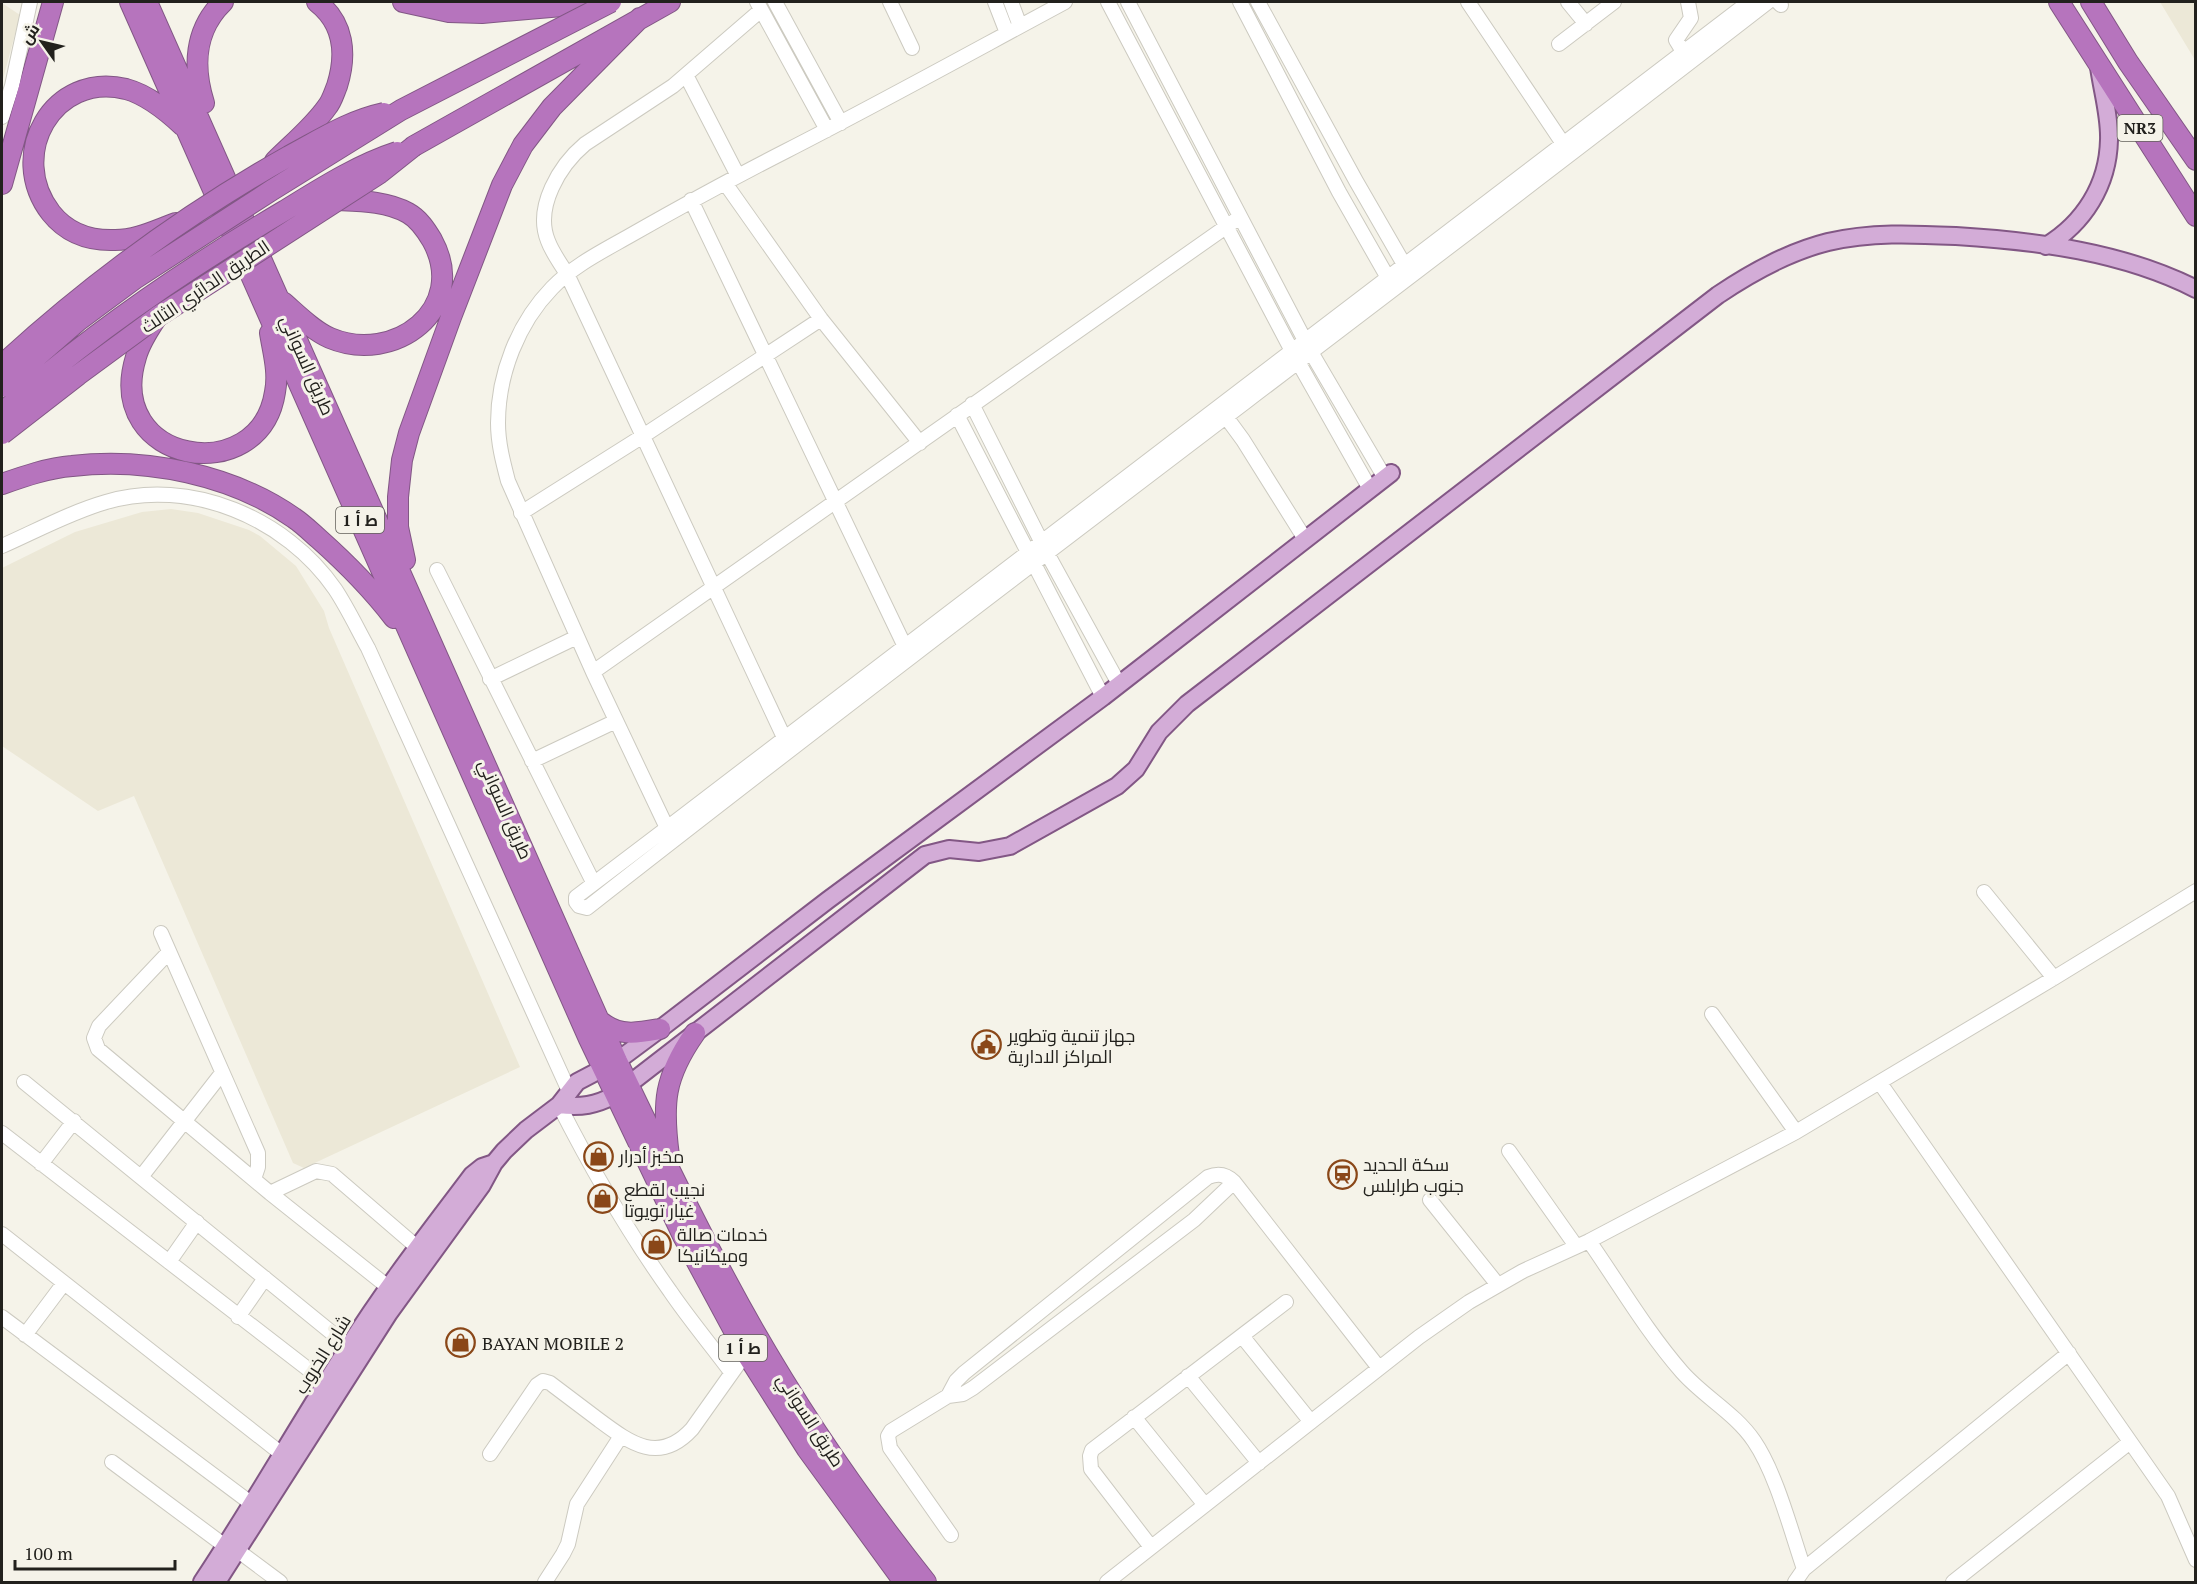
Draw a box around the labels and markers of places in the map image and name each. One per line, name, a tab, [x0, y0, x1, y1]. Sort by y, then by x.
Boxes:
place label: جهاز تنمية وتطوير المراكز الادارية	[1007, 1023, 1135, 1068]
public building icon: جهاز تنمية وتطوير المراكز الادارية	[971, 1029, 1003, 1061]
shop icon: مخبز أدرار	[582, 1140, 614, 1172]
place label: مخبز أدرار	[618, 1144, 684, 1168]
place label: سكة الحديد جنوب طرابلس	[1363, 1152, 1464, 1197]
station icon: سكة الحديد جنوب طرابلس	[1326, 1158, 1358, 1190]
place label: نجيب لقطع غيار تويوتا	[624, 1177, 705, 1222]
shop icon: نجيب لقطع غيار تويوتا	[587, 1183, 619, 1215]
place label: خدمات صالة وميكانيكا	[677, 1222, 768, 1267]
shop icon: خدمات صالة وميكانيكا	[640, 1228, 672, 1260]
shop icon: BAYAN MOBILE 2	[445, 1327, 477, 1359]
place label: BAYAN MOBILE 2	[482, 1331, 624, 1355]

